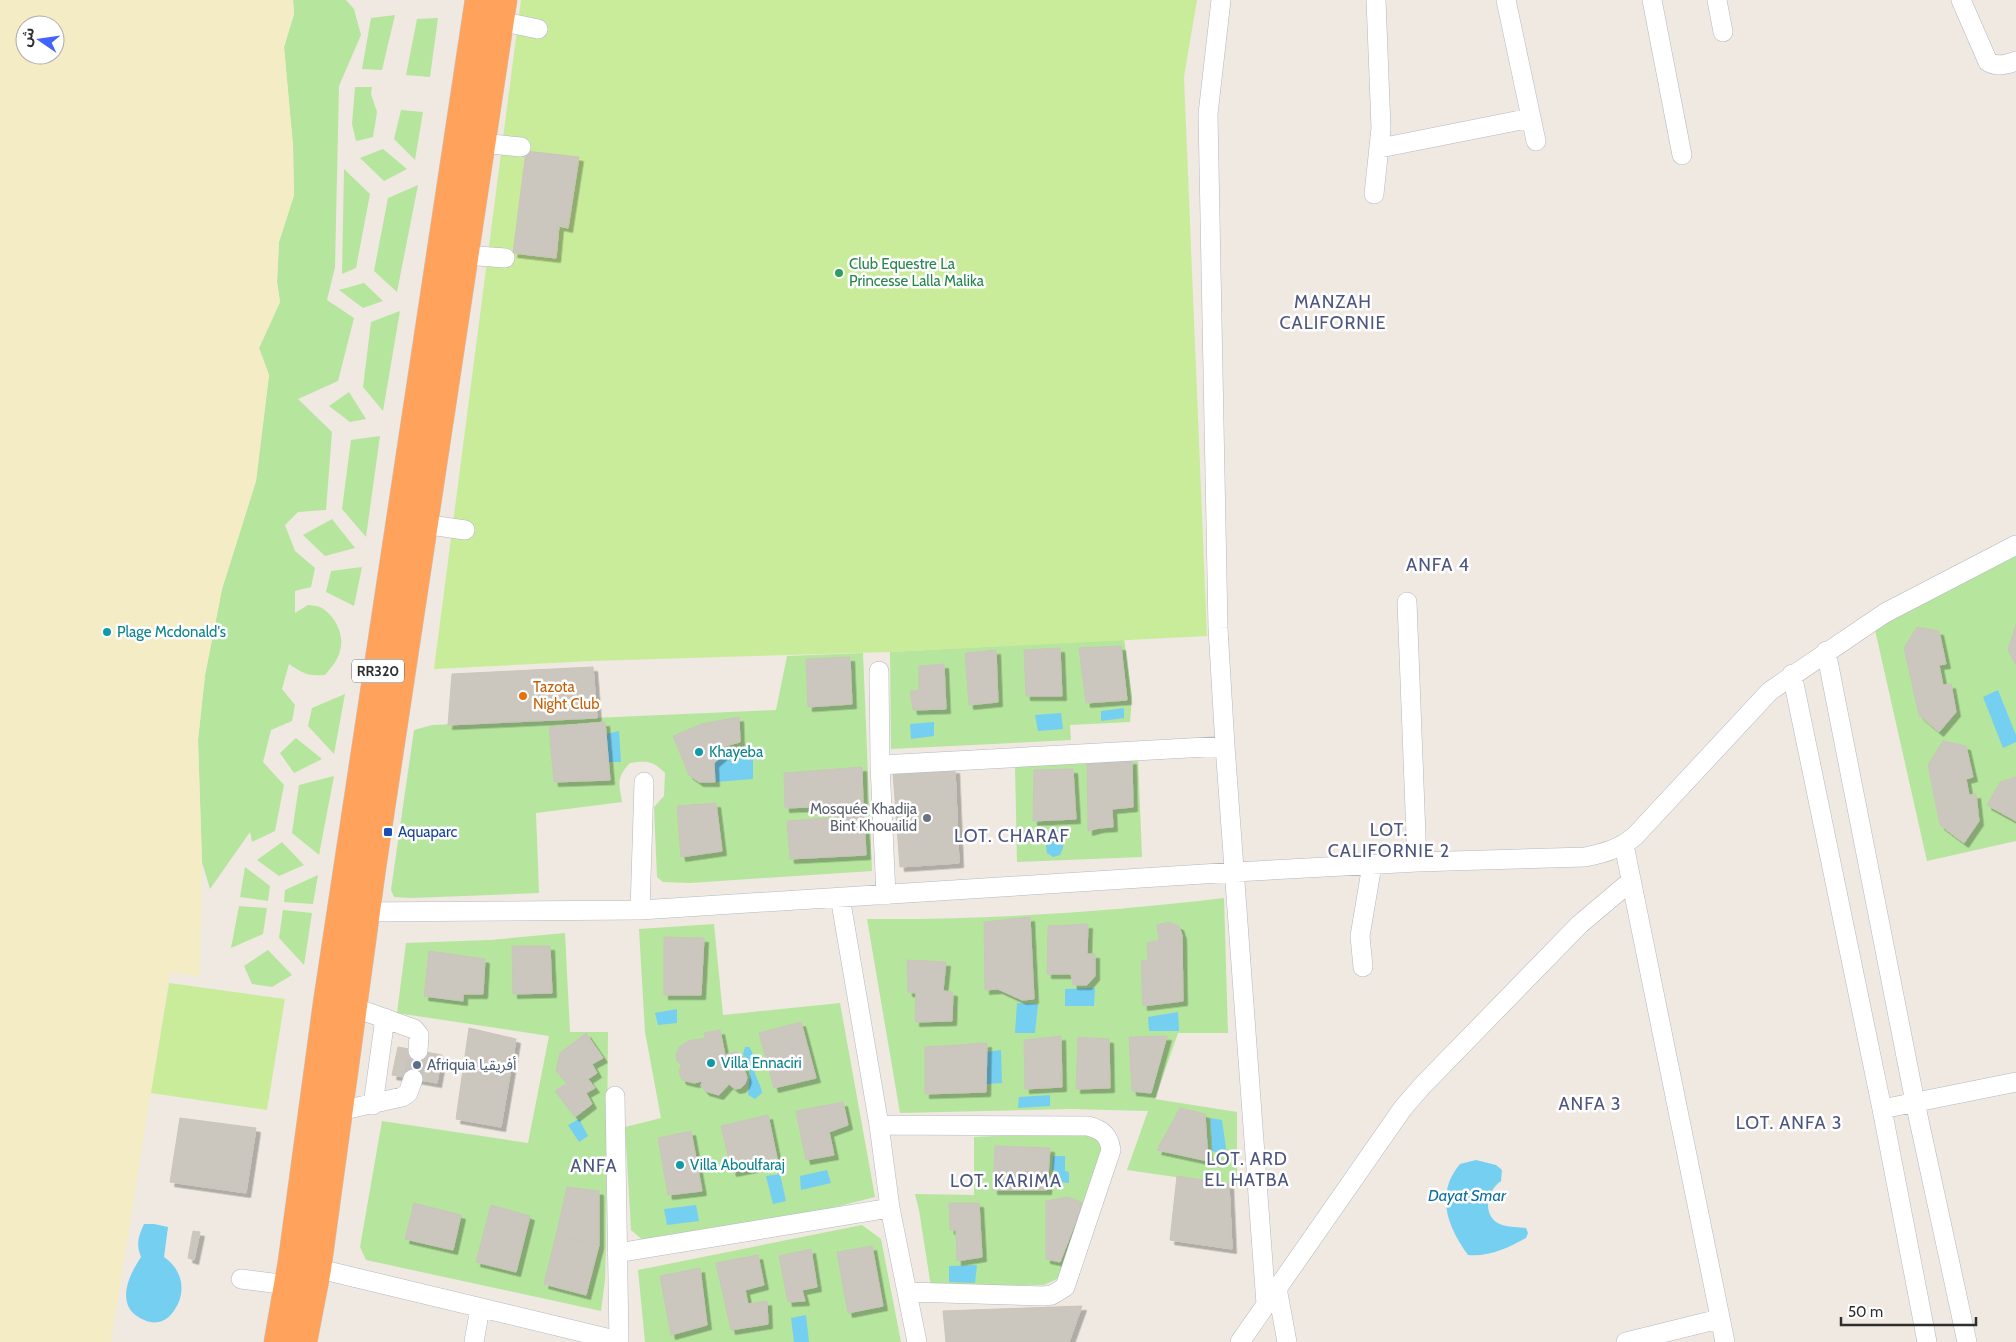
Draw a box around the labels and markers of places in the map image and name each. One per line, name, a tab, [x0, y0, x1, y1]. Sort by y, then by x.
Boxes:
place label: Club Equestre La Princesse Lalla Malika	[849, 255, 985, 290]
marker: Club Equestre La Princesse Lalla Malika	[833, 267, 845, 279]
place label: Plage Mcdonald's	[117, 623, 226, 641]
marker: Plage Mcdonald's	[101, 626, 113, 638]
place label: Tazota Night Club	[533, 678, 599, 713]
marker: Tazota Night Club	[517, 690, 529, 702]
place label: Khayeba	[709, 743, 764, 761]
marker: Khayeba	[693, 746, 705, 758]
place label: Mosquée Khadija Bint Khouailid	[810, 800, 918, 835]
marker: Mosquée Khadija Bint Khouailid	[921, 812, 933, 824]
place label: Aquaparc	[398, 823, 458, 841]
marker: Aquaparc	[382, 826, 394, 838]
place label: Villa Ennaciri	[721, 1054, 802, 1072]
place label: Afriquia أفريقيا	[427, 1056, 517, 1074]
marker: Villa Ennaciri	[705, 1057, 717, 1069]
marker: Afriquia أفريقيا	[411, 1059, 423, 1071]
place label: Villa Aboulfaraj	[690, 1156, 785, 1174]
marker: Villa Aboulfaraj	[674, 1159, 686, 1171]

